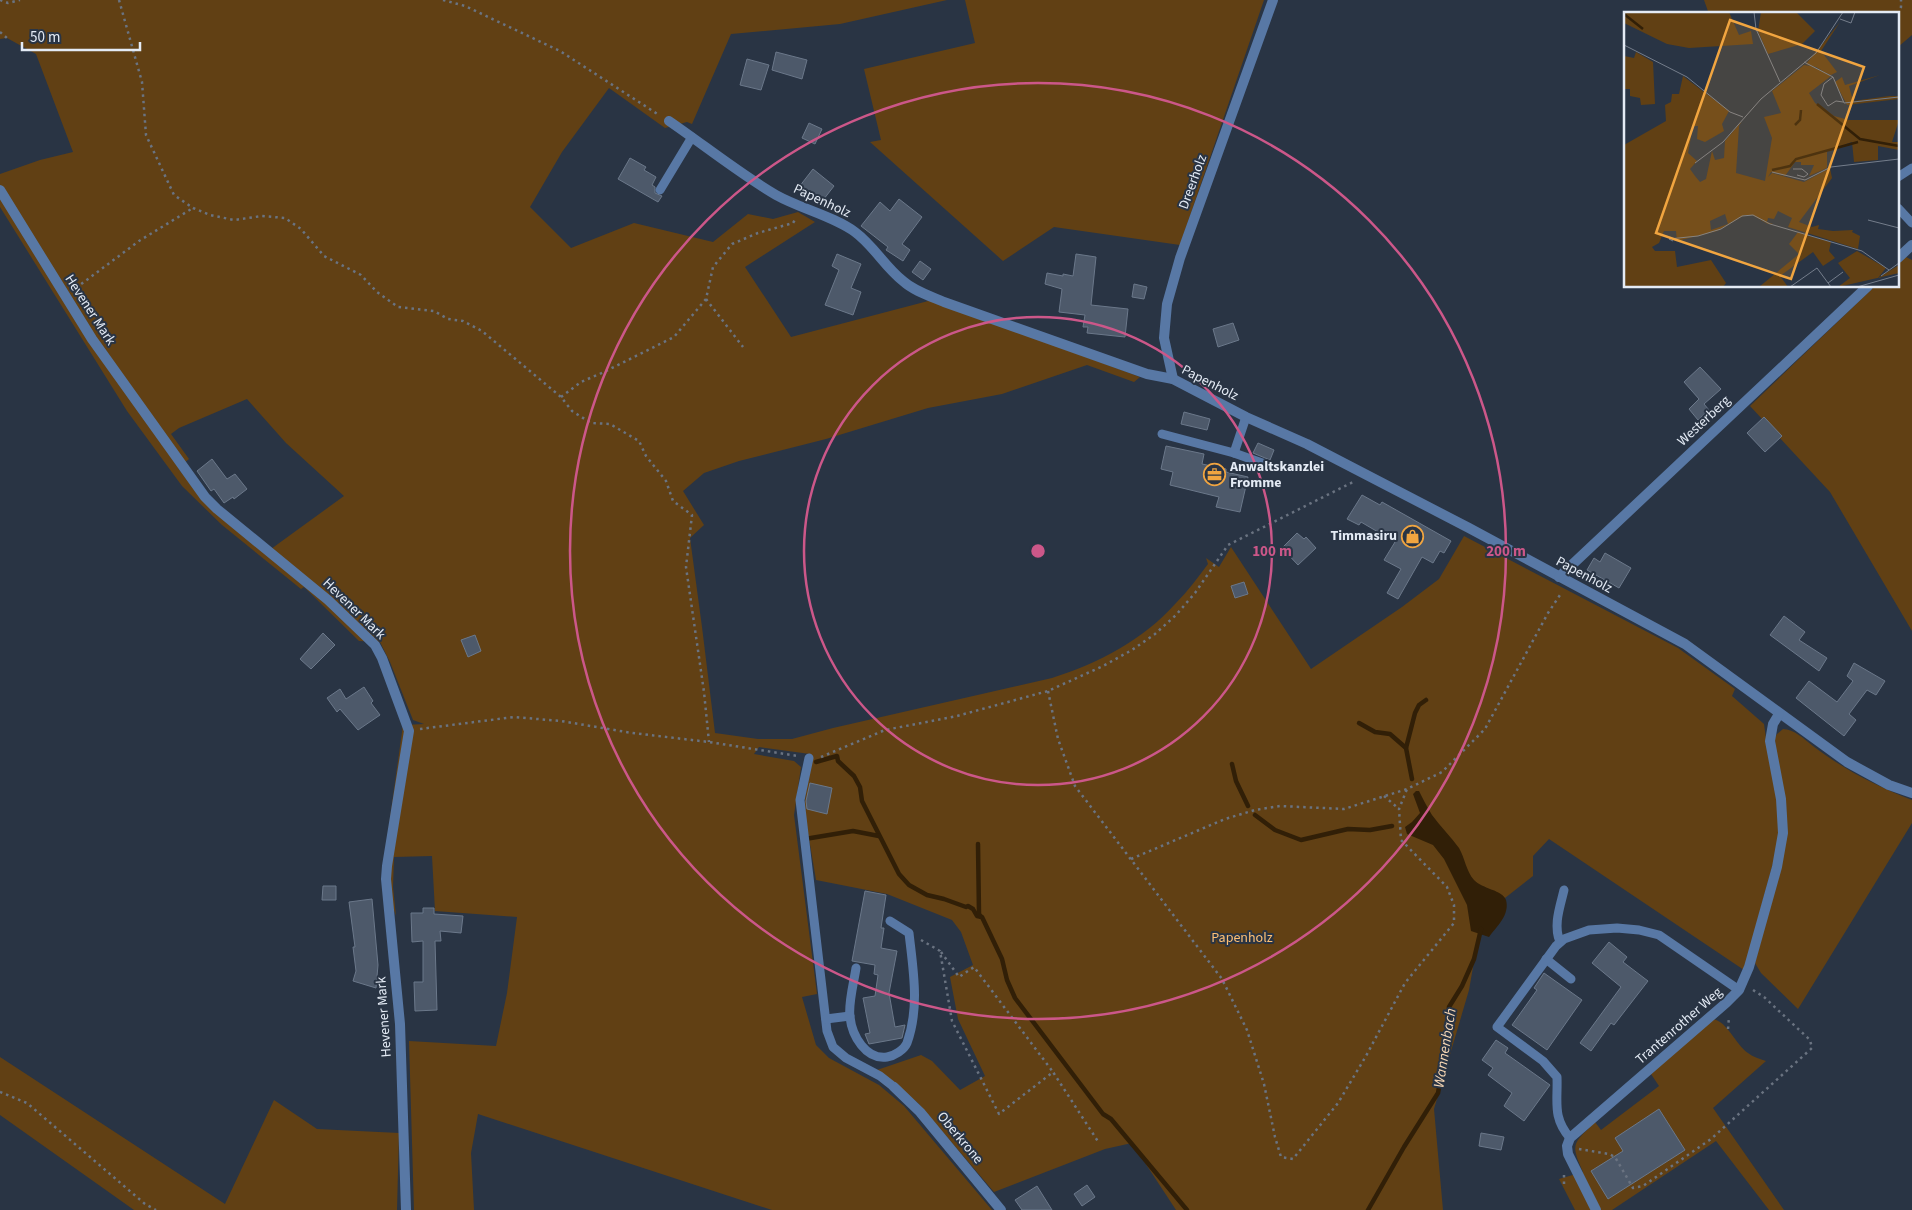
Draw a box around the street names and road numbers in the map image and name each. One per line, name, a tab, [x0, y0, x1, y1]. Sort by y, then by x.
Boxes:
street label: Dreerholz	[1174, 152, 1212, 212]
street label: Papenholz	[790, 179, 854, 223]
street label: Hevener Mark	[60, 271, 120, 349]
street label: Papenholz	[1178, 360, 1242, 406]
street label: Westerberg	[1673, 391, 1735, 451]
street label: Papenholz	[1552, 552, 1616, 598]
street label: Hevener Mark	[318, 574, 390, 644]
street label: Hevener Mark	[371, 976, 397, 1058]
street label: Trantenrother Weg	[1631, 983, 1727, 1069]
street label: Oberkrone	[932, 1108, 988, 1168]

